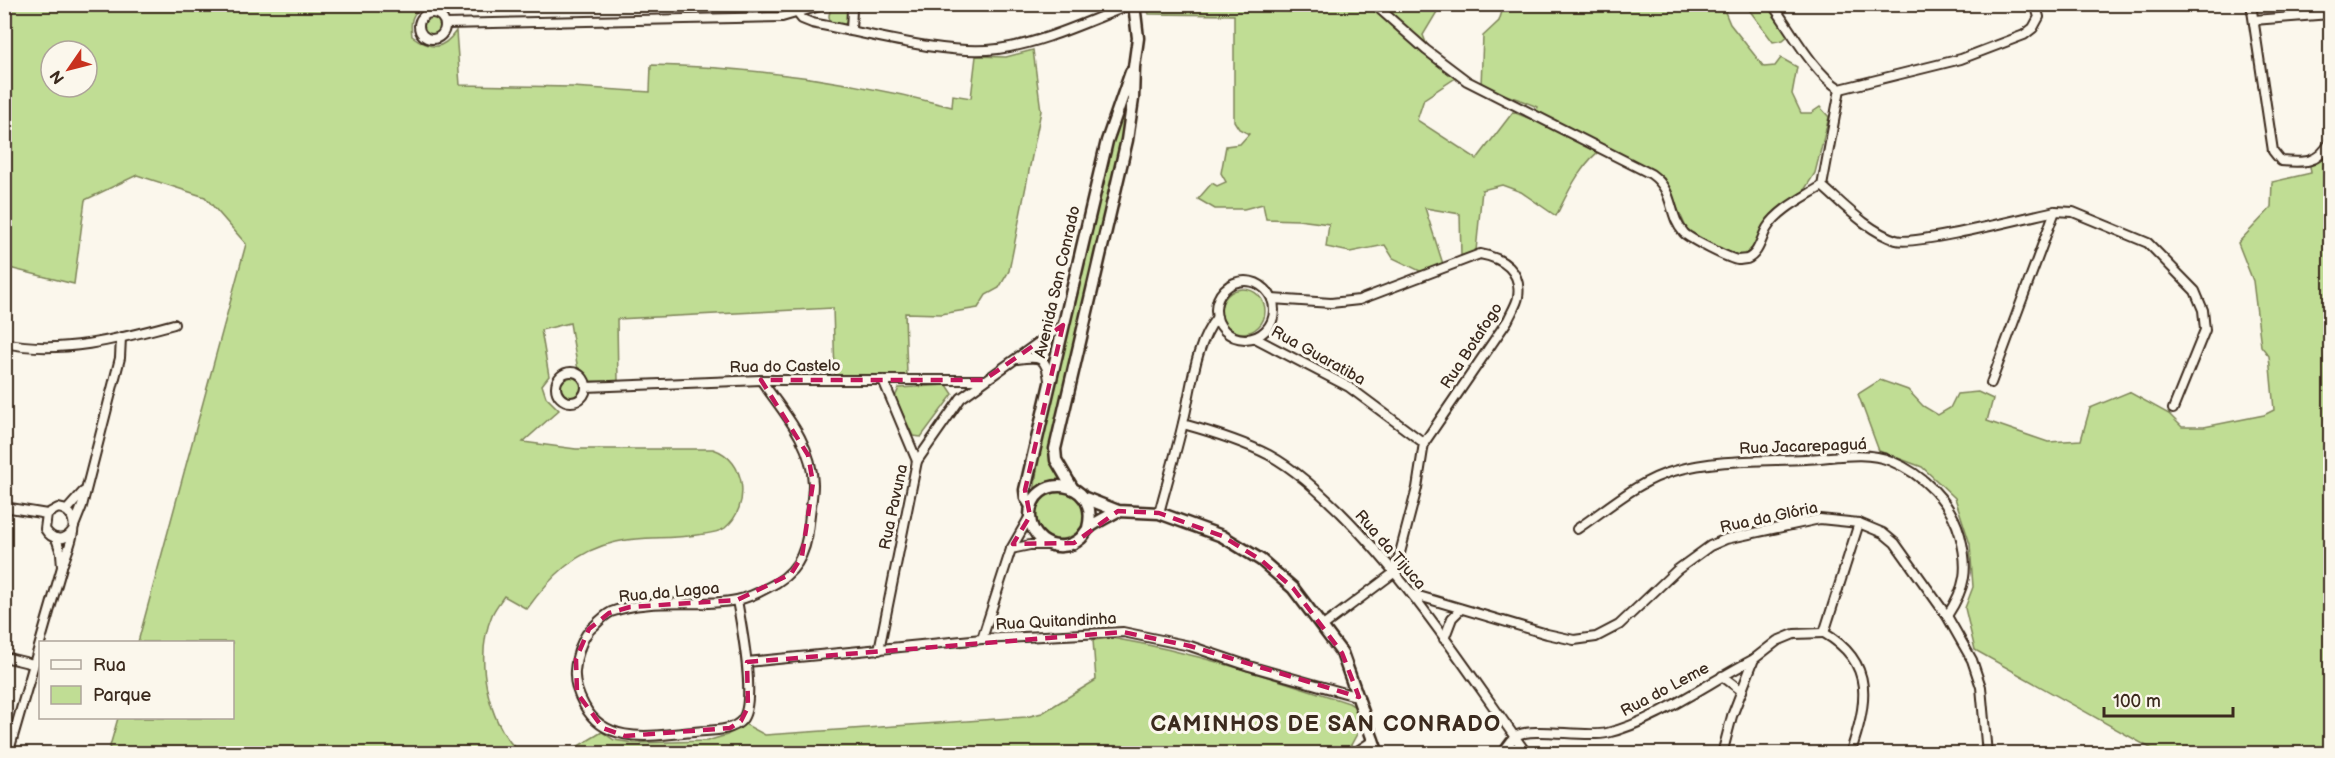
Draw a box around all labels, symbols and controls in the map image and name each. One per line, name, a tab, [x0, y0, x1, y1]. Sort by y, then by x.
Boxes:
north arrow	[39, 39, 99, 99]
text: N	[47, 66, 69, 87]
street label: Avenida San Conrado	[1031, 204, 1085, 360]
street label: Rua Botafogo	[1437, 299, 1507, 393]
street label: Rua Guaratiba	[1268, 322, 1368, 390]
street label: Rua do Castelo	[729, 357, 841, 377]
street label: Rua Jacarepaguá	[1739, 435, 1867, 459]
street label: Rua Pavuna	[876, 463, 912, 551]
street label: Rua da Glória	[1718, 498, 1820, 538]
street label: Rua da Tijuca	[1350, 506, 1430, 594]
street label: Rua da Lagoa	[618, 579, 720, 607]
street label: Rua Quitandinha	[995, 609, 1117, 635]
legend	[39, 641, 234, 719]
text: Rua	[93, 655, 126, 676]
street label: Rua do Leme	[1618, 659, 1713, 721]
scale bar	[2104, 680, 2233, 718]
text: Parque	[93, 685, 151, 706]
text: 100 m	[2113, 691, 2161, 712]
district label: CAMINHOS DE SAN CONRADO	[1150, 711, 1502, 738]

